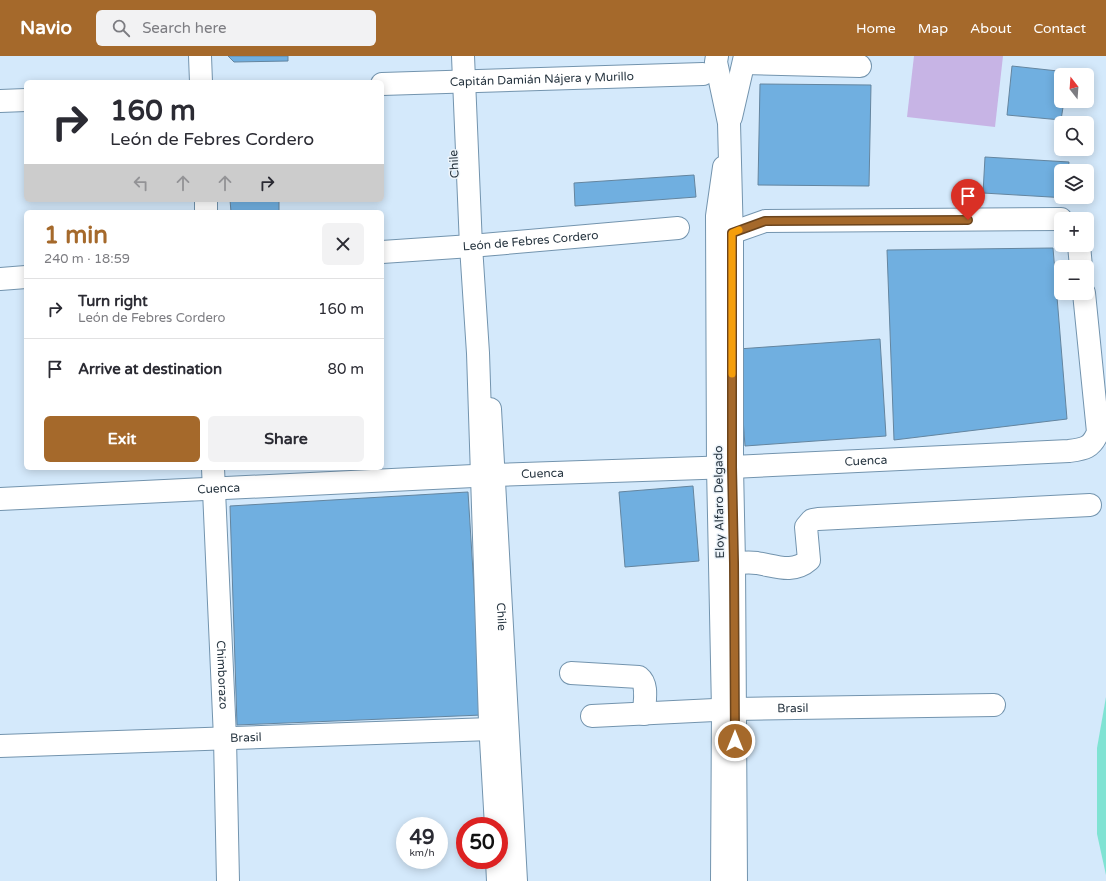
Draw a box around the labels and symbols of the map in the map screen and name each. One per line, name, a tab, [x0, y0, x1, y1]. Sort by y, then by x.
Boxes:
north arrow	[1054, 68, 1094, 108]
street label: Capitán Damián Nájera y Murillo	[450, 69, 634, 89]
street label: Chile	[446, 149, 462, 179]
pin	[951, 179, 985, 220]
street label: León de Febres Cordero	[462, 228, 599, 254]
street label: Eloy Alfaro Delgado	[711, 445, 727, 559]
street label: Cuenca	[844, 453, 888, 469]
street label: Cuenca	[521, 466, 564, 481]
street label: Cuenca	[197, 480, 240, 496]
street label: Chile	[494, 602, 509, 631]
street label: Chimborazo	[214, 640, 231, 710]
street label: Brasil	[777, 701, 809, 715]
position arrow	[714, 720, 756, 762]
street label: Brasil	[230, 730, 262, 745]
speed limit sign: 50	[456, 817, 508, 869]

